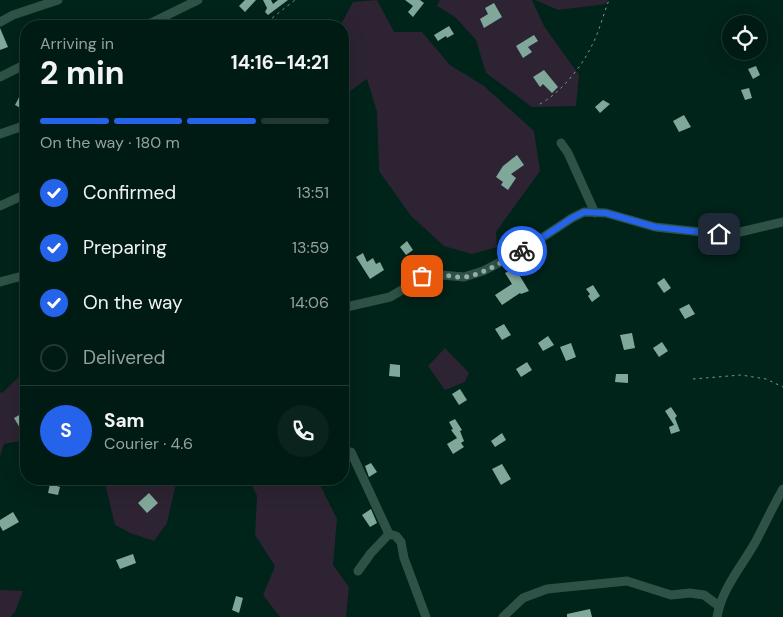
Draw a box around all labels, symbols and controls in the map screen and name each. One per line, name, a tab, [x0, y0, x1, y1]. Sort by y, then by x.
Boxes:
map controls	[722, 15, 767, 60]
button: locate	[722, 15, 767, 60]
text: Arriving in	[40, 33, 114, 54]
text: 14:16–14:21	[231, 50, 329, 75]
text: 2 min	[40, 52, 125, 94]
text: On the way · 180 m	[40, 132, 180, 153]
icon: check	[40, 179, 68, 207]
text: Confirmed	[83, 180, 176, 205]
text: 13:51	[297, 182, 329, 203]
pin	[698, 213, 740, 255]
icon: home	[705, 220, 733, 248]
courier	[497, 226, 547, 276]
icon: check	[40, 234, 68, 262]
text: Preparing	[83, 235, 167, 260]
text: 13:59	[292, 237, 329, 258]
icon: bike	[508, 237, 536, 265]
pin	[401, 255, 443, 297]
icon: bag	[408, 262, 436, 290]
icon: check	[40, 289, 68, 317]
text: On the way	[83, 290, 183, 315]
text: 14:06	[290, 292, 329, 313]
text: Delivered	[83, 345, 165, 370]
button: phone	[277, 405, 329, 457]
text: Sam	[104, 408, 145, 433]
text: S	[60, 418, 72, 443]
text: Courier · 4.6	[104, 433, 193, 454]

